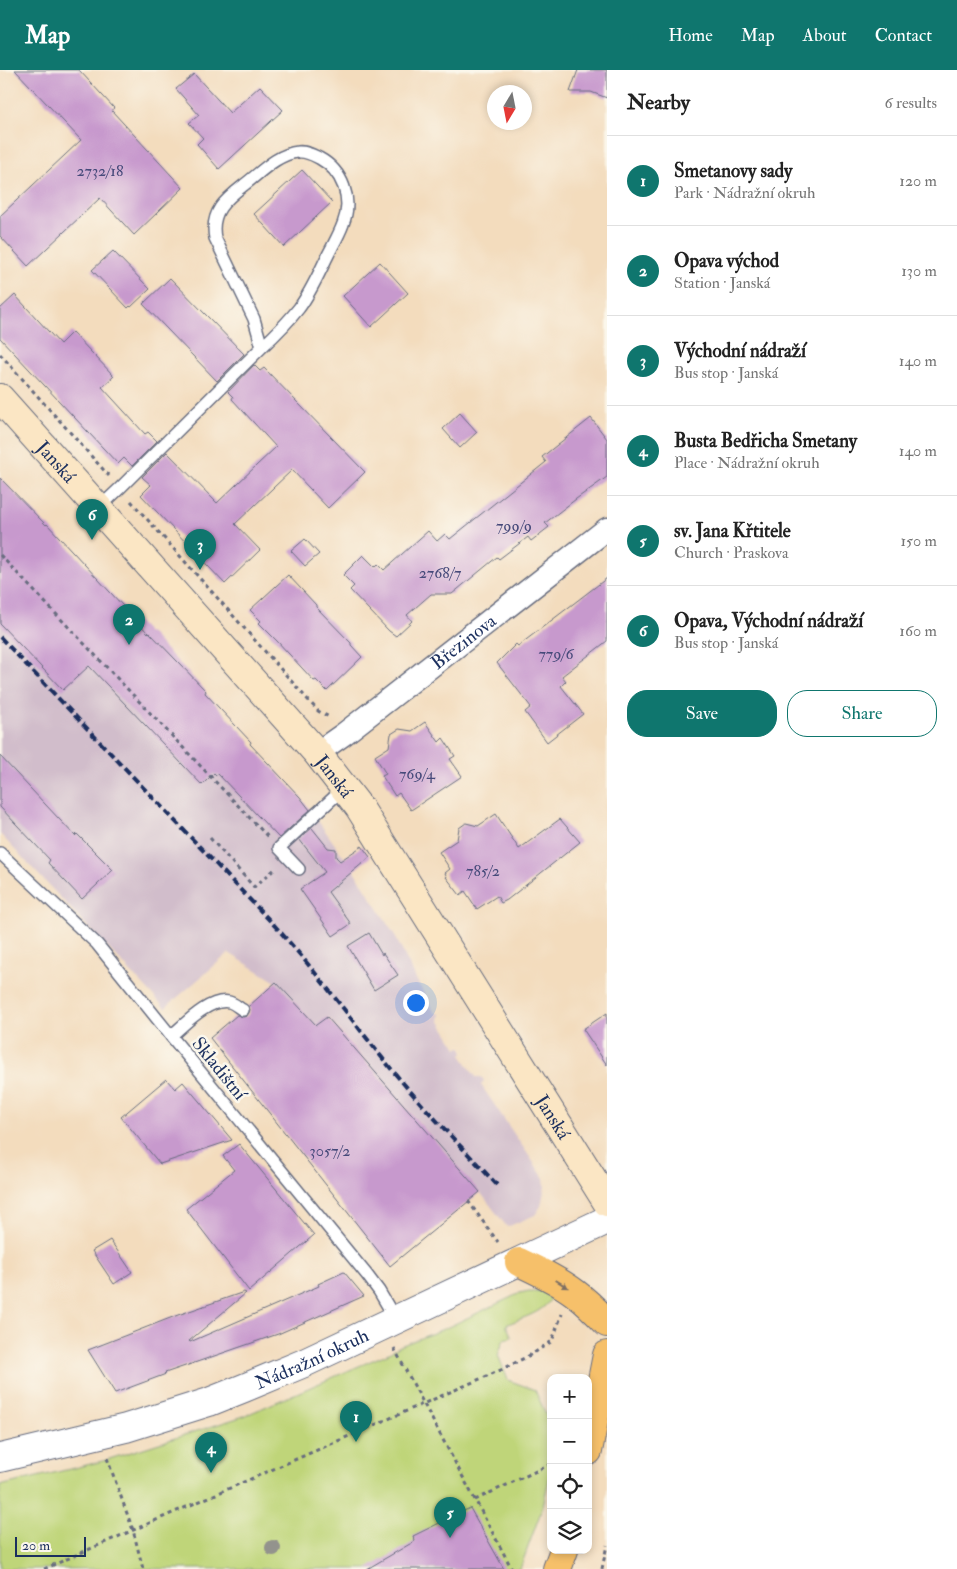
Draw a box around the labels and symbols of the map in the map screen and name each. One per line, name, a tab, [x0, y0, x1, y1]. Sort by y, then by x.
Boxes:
north arrow	[487, 85, 532, 130]
house number: 2732/18	[76, 161, 124, 181]
street label: Janská	[30, 435, 81, 488]
pin: 6	[76, 499, 108, 540]
house number: 799/9	[496, 516, 532, 536]
pin: 3	[184, 529, 216, 570]
house number: 2768/7	[419, 563, 462, 583]
pin: 2	[113, 604, 145, 645]
street label: Březinova	[426, 609, 501, 675]
house number: 779/6	[538, 644, 574, 664]
street label: Janská	[309, 749, 358, 803]
house number: 769/4	[399, 764, 436, 784]
house number: 785/2	[466, 861, 500, 881]
your location	[403, 990, 429, 1016]
street label: Skladištní	[187, 1032, 253, 1107]
street label: Janská	[529, 1090, 576, 1144]
house number: 3057/2	[310, 1141, 350, 1161]
one-way arrow	[556, 1280, 569, 1289]
street label: Nádražní okruh	[252, 1323, 373, 1395]
pin: 1	[340, 1401, 372, 1442]
pin: 4	[195, 1432, 227, 1473]
pin: 5	[434, 1497, 466, 1538]
scale bar	[15, 1534, 86, 1557]

